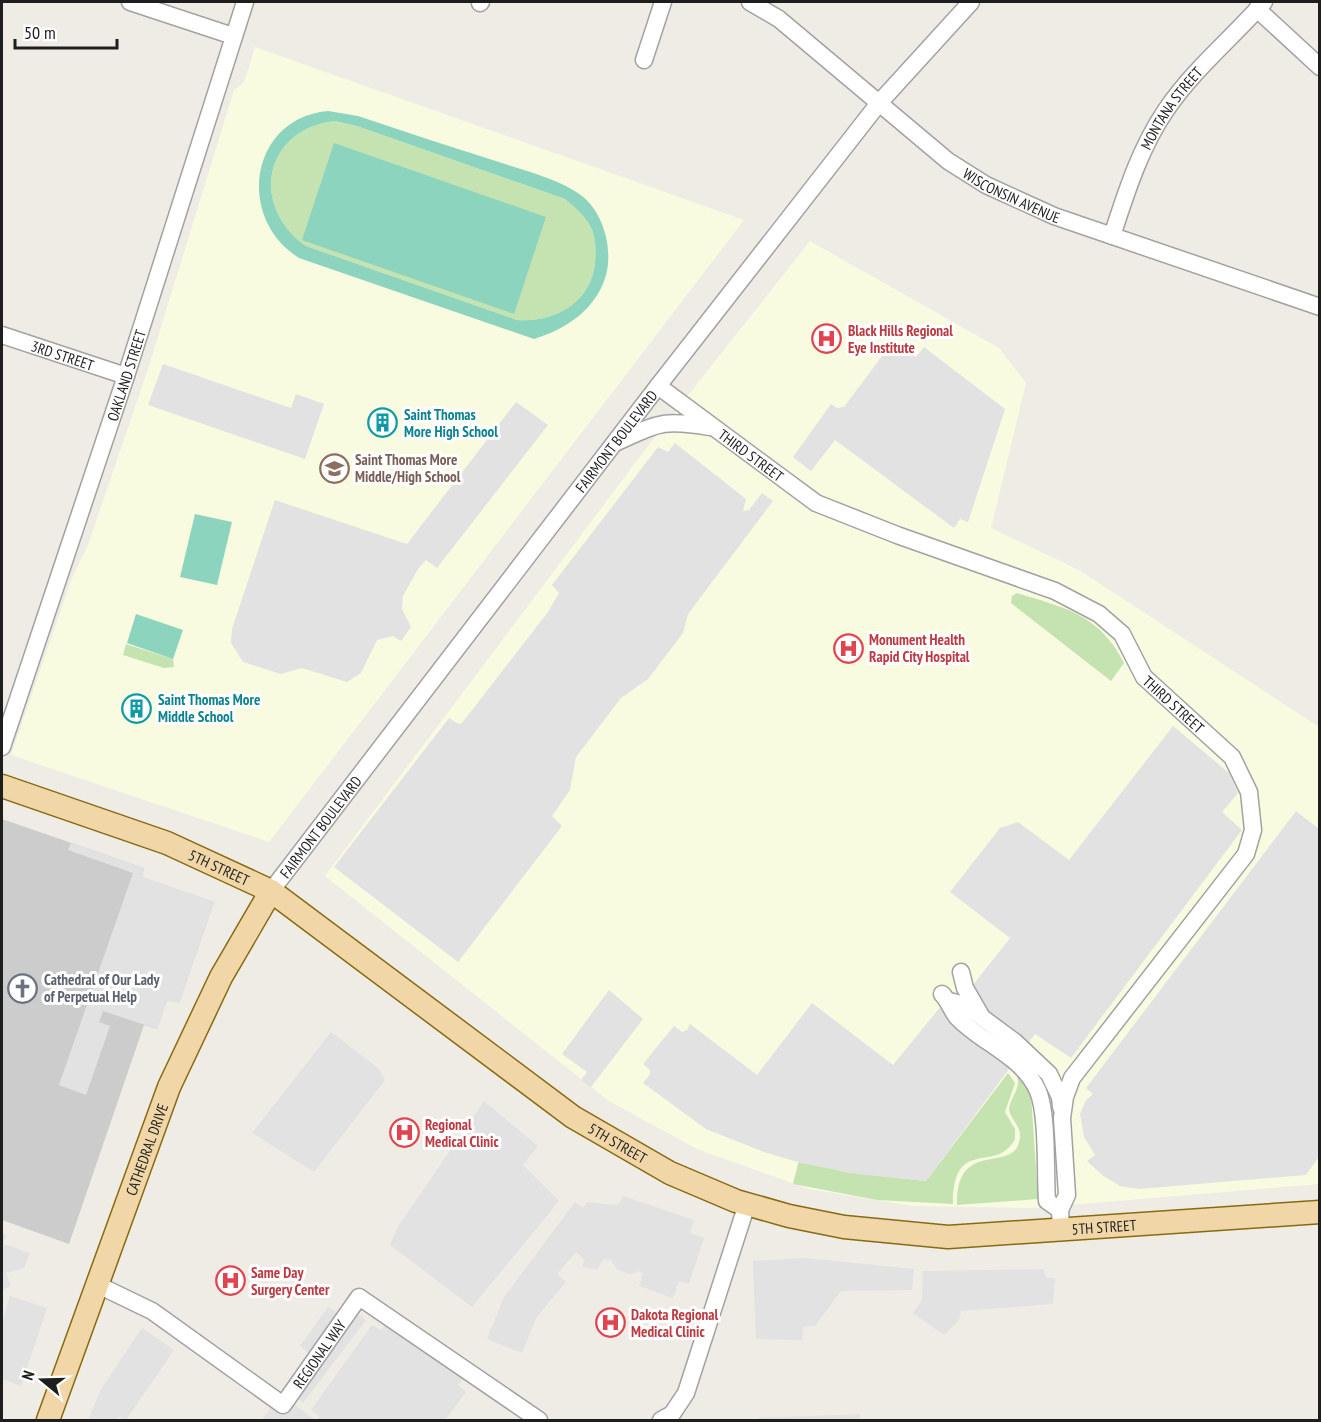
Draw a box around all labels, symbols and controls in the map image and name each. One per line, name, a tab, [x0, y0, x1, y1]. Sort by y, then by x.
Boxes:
scale bar	[15, 12, 117, 50]
text: 50 m	[24, 21, 56, 44]
street label: MONTANA STREET	[1136, 62, 1206, 152]
street label: WISCONSIN AVENUE	[960, 163, 1063, 227]
place label: Black Hills Regional Eye Institute	[848, 321, 953, 357]
hospital icon: Black Hills Regional Eye Institute	[811, 323, 843, 355]
street label: OAKLAND STREET	[102, 327, 150, 423]
street label: 3RD STREET	[29, 336, 97, 374]
street label: FAIRMONT BOULEVARD	[571, 386, 661, 496]
place label: Saint Thomas More High School	[404, 405, 498, 441]
building icon: Saint Thomas More High School	[367, 407, 399, 439]
street label: THIRD STREET	[715, 425, 788, 486]
place label: Saint Thomas More Middle/High School	[355, 450, 461, 486]
school or university icon: Saint Thomas More Middle/High School	[318, 452, 350, 484]
place label: Monument Health Rapid City Hospital	[869, 630, 970, 666]
hospital icon: Monument Health Rapid City Hospital	[832, 632, 864, 664]
street label: THIRD STREET	[1139, 671, 1209, 737]
place label: Saint Thomas More Middle School	[158, 690, 260, 726]
building icon: Saint Thomas More Middle School	[121, 692, 153, 724]
street label: FAIRMONT BOULEVARD	[275, 772, 366, 882]
street label: 5TH STREET	[186, 845, 253, 889]
place label: Cathedral of Our Lady of Perpetual Help	[44, 970, 161, 1006]
church icon: Cathedral of Our Lady of Perpetual Help	[7, 972, 39, 1004]
street label: CATHEDRAL DRIVE	[121, 1101, 172, 1198]
place label: Regional Medical Clinic	[425, 1115, 499, 1151]
hospital icon: Regional Medical Clinic	[388, 1117, 420, 1149]
street label: 5TH STREET	[585, 1118, 651, 1167]
street label: 5TH STREET	[1071, 1215, 1137, 1238]
place label: Same Day Surgery Center	[251, 1263, 330, 1299]
hospital icon: Same Day Surgery Center	[214, 1265, 246, 1297]
place label: Dakota Regional Medical Clinic	[631, 1305, 719, 1341]
hospital icon: Dakota Regional Medical Clinic	[594, 1307, 626, 1339]
street label: REGIONAL WAY	[288, 1316, 350, 1392]
north arrow	[12, 1350, 72, 1410]
text: N	[17, 1368, 39, 1382]

